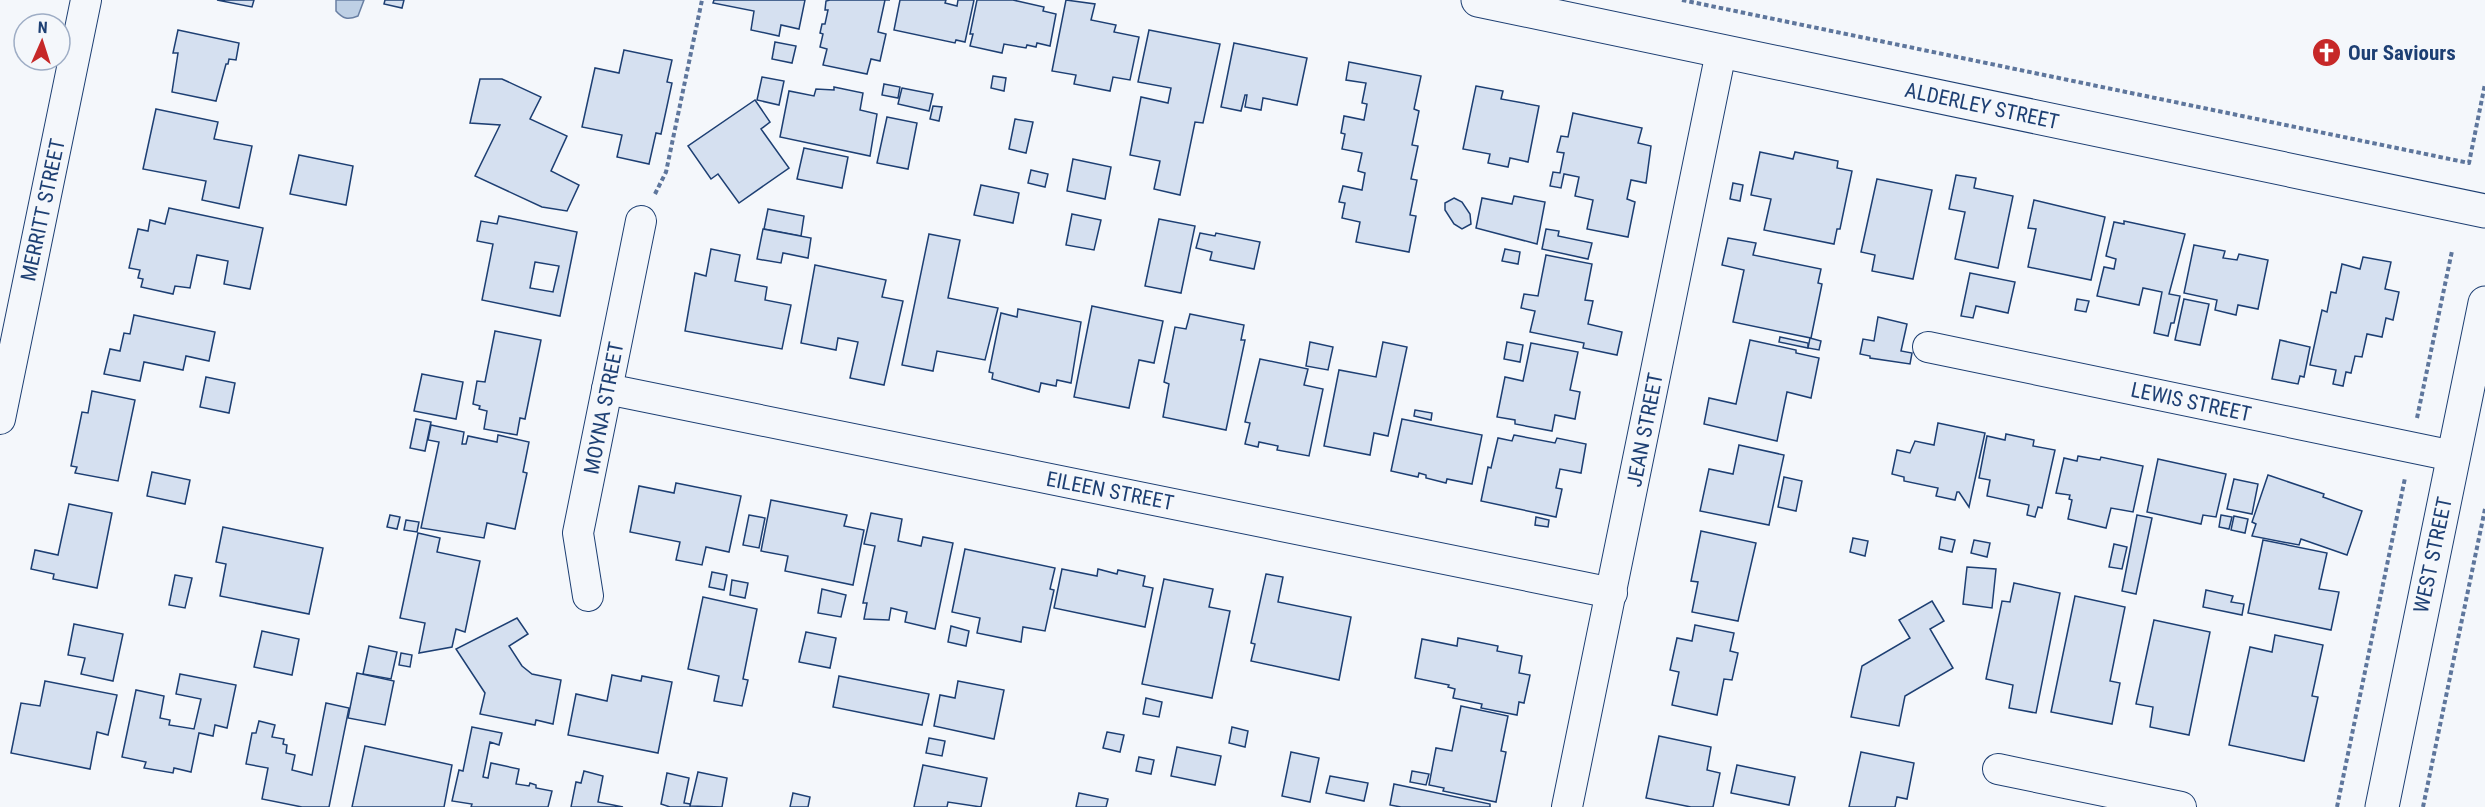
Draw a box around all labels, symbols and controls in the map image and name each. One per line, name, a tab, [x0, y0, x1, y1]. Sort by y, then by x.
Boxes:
north arrow	[12, 12, 72, 72]
text: N	[37, 18, 48, 37]
church icon: Our Saviours	[2311, 37, 2343, 69]
place label: Our Saviours	[2348, 41, 2456, 65]
street label: ALDERLEY STREET	[1903, 78, 2061, 134]
street label: MERRITT STREET	[16, 137, 70, 283]
street label: MOYNA STREET	[579, 340, 629, 476]
street label: JEAN STREET	[1622, 371, 1668, 489]
street label: LEWIS STREET	[2129, 378, 2253, 426]
street label: EILEEN STREET	[1044, 467, 1176, 515]
street label: WEST STREET	[2409, 495, 2457, 615]

